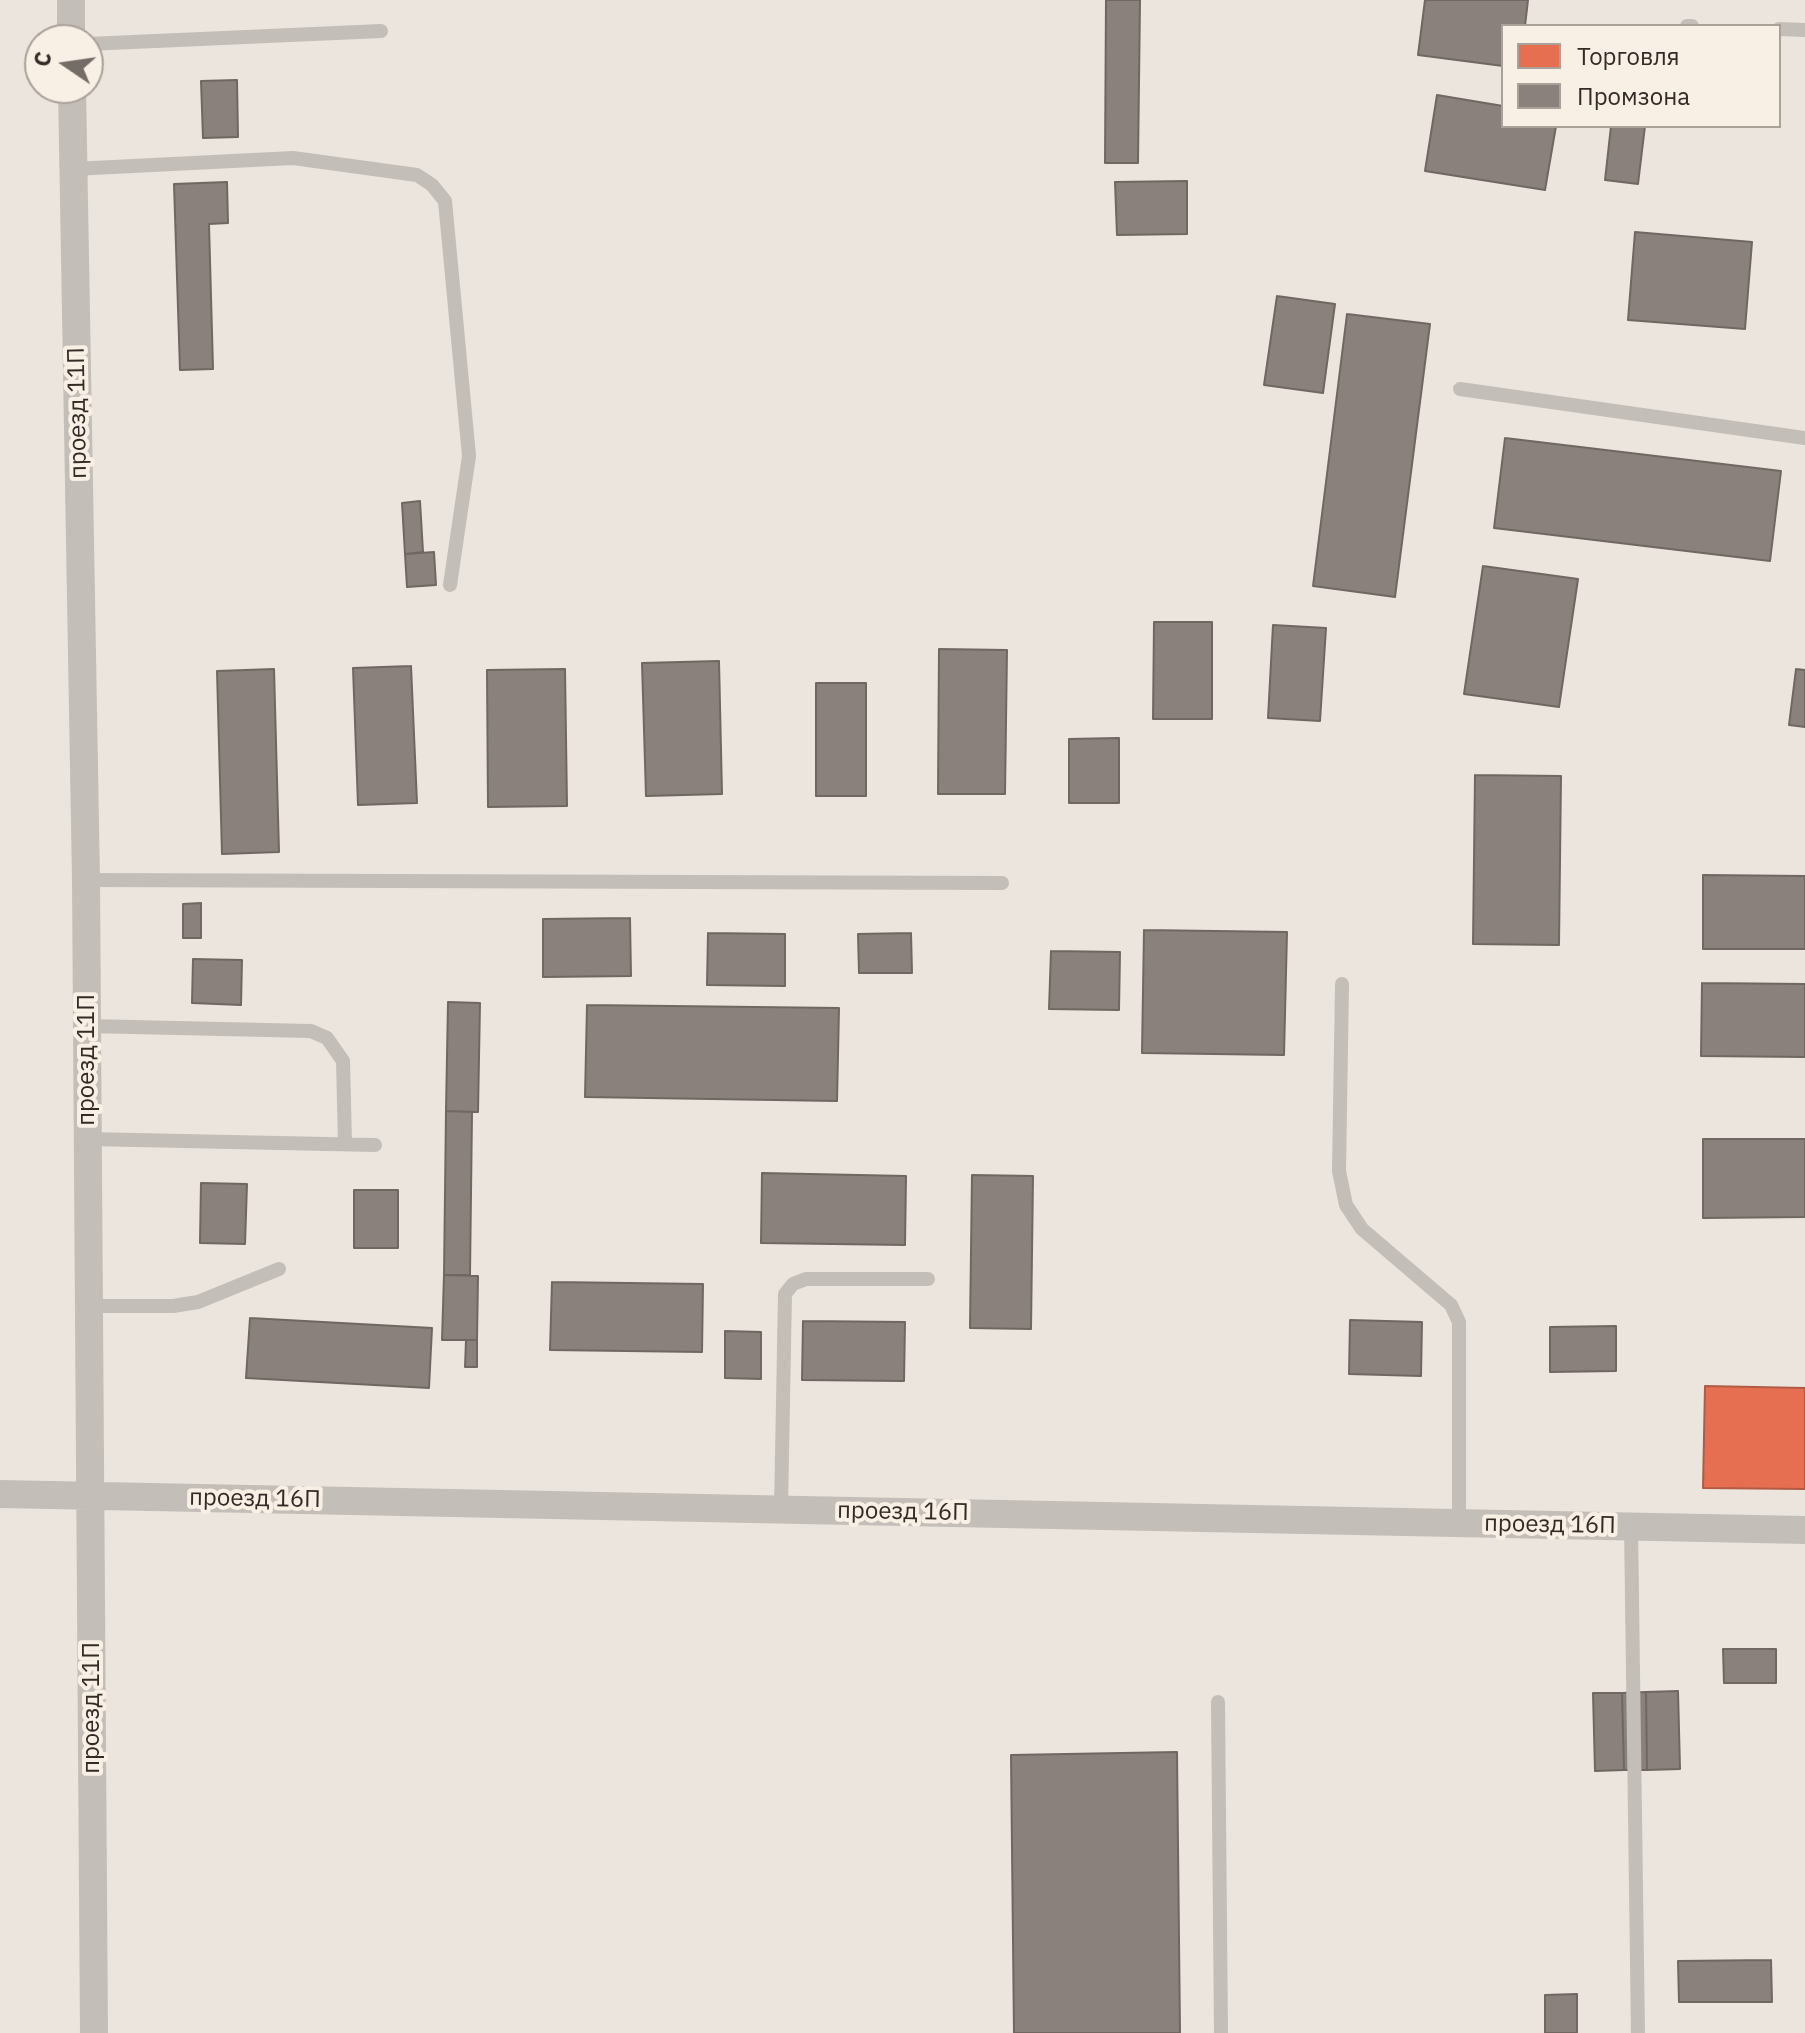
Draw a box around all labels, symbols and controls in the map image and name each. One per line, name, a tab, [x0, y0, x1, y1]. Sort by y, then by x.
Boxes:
north arrow	[24, 24, 104, 104]
legend	[1501, 24, 1781, 128]
text: Торговля	[1577, 40, 1680, 72]
text: С	[26, 49, 58, 69]
text: Промзона	[1577, 80, 1690, 112]
street label: проезд 11П	[62, 347, 94, 479]
street label: проезд 11П	[73, 994, 101, 1126]
street label: проезд 16П	[189, 1483, 321, 1515]
street label: проезд 16П	[837, 1496, 969, 1528]
street label: проезд 16П	[1484, 1509, 1616, 1541]
street label: проезд 11П	[78, 1642, 106, 1774]

